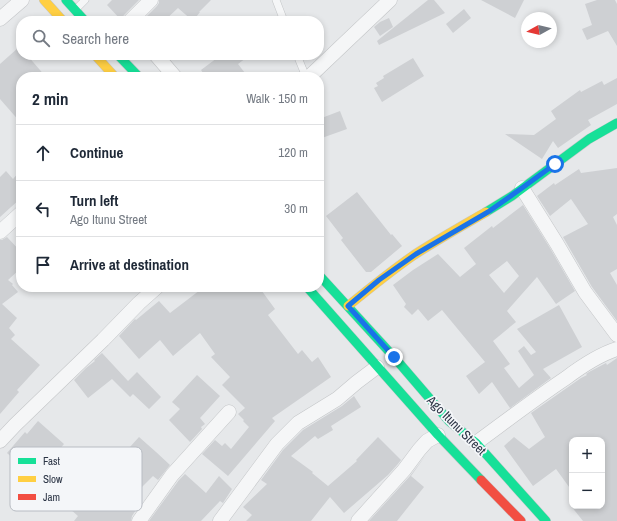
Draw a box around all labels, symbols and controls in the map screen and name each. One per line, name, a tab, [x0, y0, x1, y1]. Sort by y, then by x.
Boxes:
north arrow	[521, 12, 557, 48]
search box	[16, 16, 324, 60]
icon: search	[30, 27, 52, 49]
text: Search here	[62, 28, 129, 49]
text: 2 min	[32, 87, 68, 110]
text: Walk · 150 m	[246, 90, 308, 107]
icon: ahead	[32, 142, 54, 164]
text: Continue	[70, 142, 123, 163]
text: 120 m	[278, 144, 308, 161]
route start	[546, 155, 564, 173]
text: Turn left	[70, 190, 118, 211]
icon: left	[32, 198, 54, 220]
text: 30 m	[284, 200, 308, 217]
text: Ago Itunu Street	[70, 211, 147, 228]
icon: arrive	[32, 254, 54, 276]
text: Arrive at destination	[70, 254, 189, 275]
route end	[385, 348, 403, 366]
street label: Ago Itunu Street	[423, 391, 490, 459]
map controls	[569, 437, 605, 509]
button: +	[569, 437, 605, 473]
legend	[10, 447, 142, 511]
text: Fast	[43, 454, 61, 468]
text: Slow	[43, 472, 63, 486]
button: −	[569, 473, 605, 509]
text: Jam	[43, 490, 60, 504]

